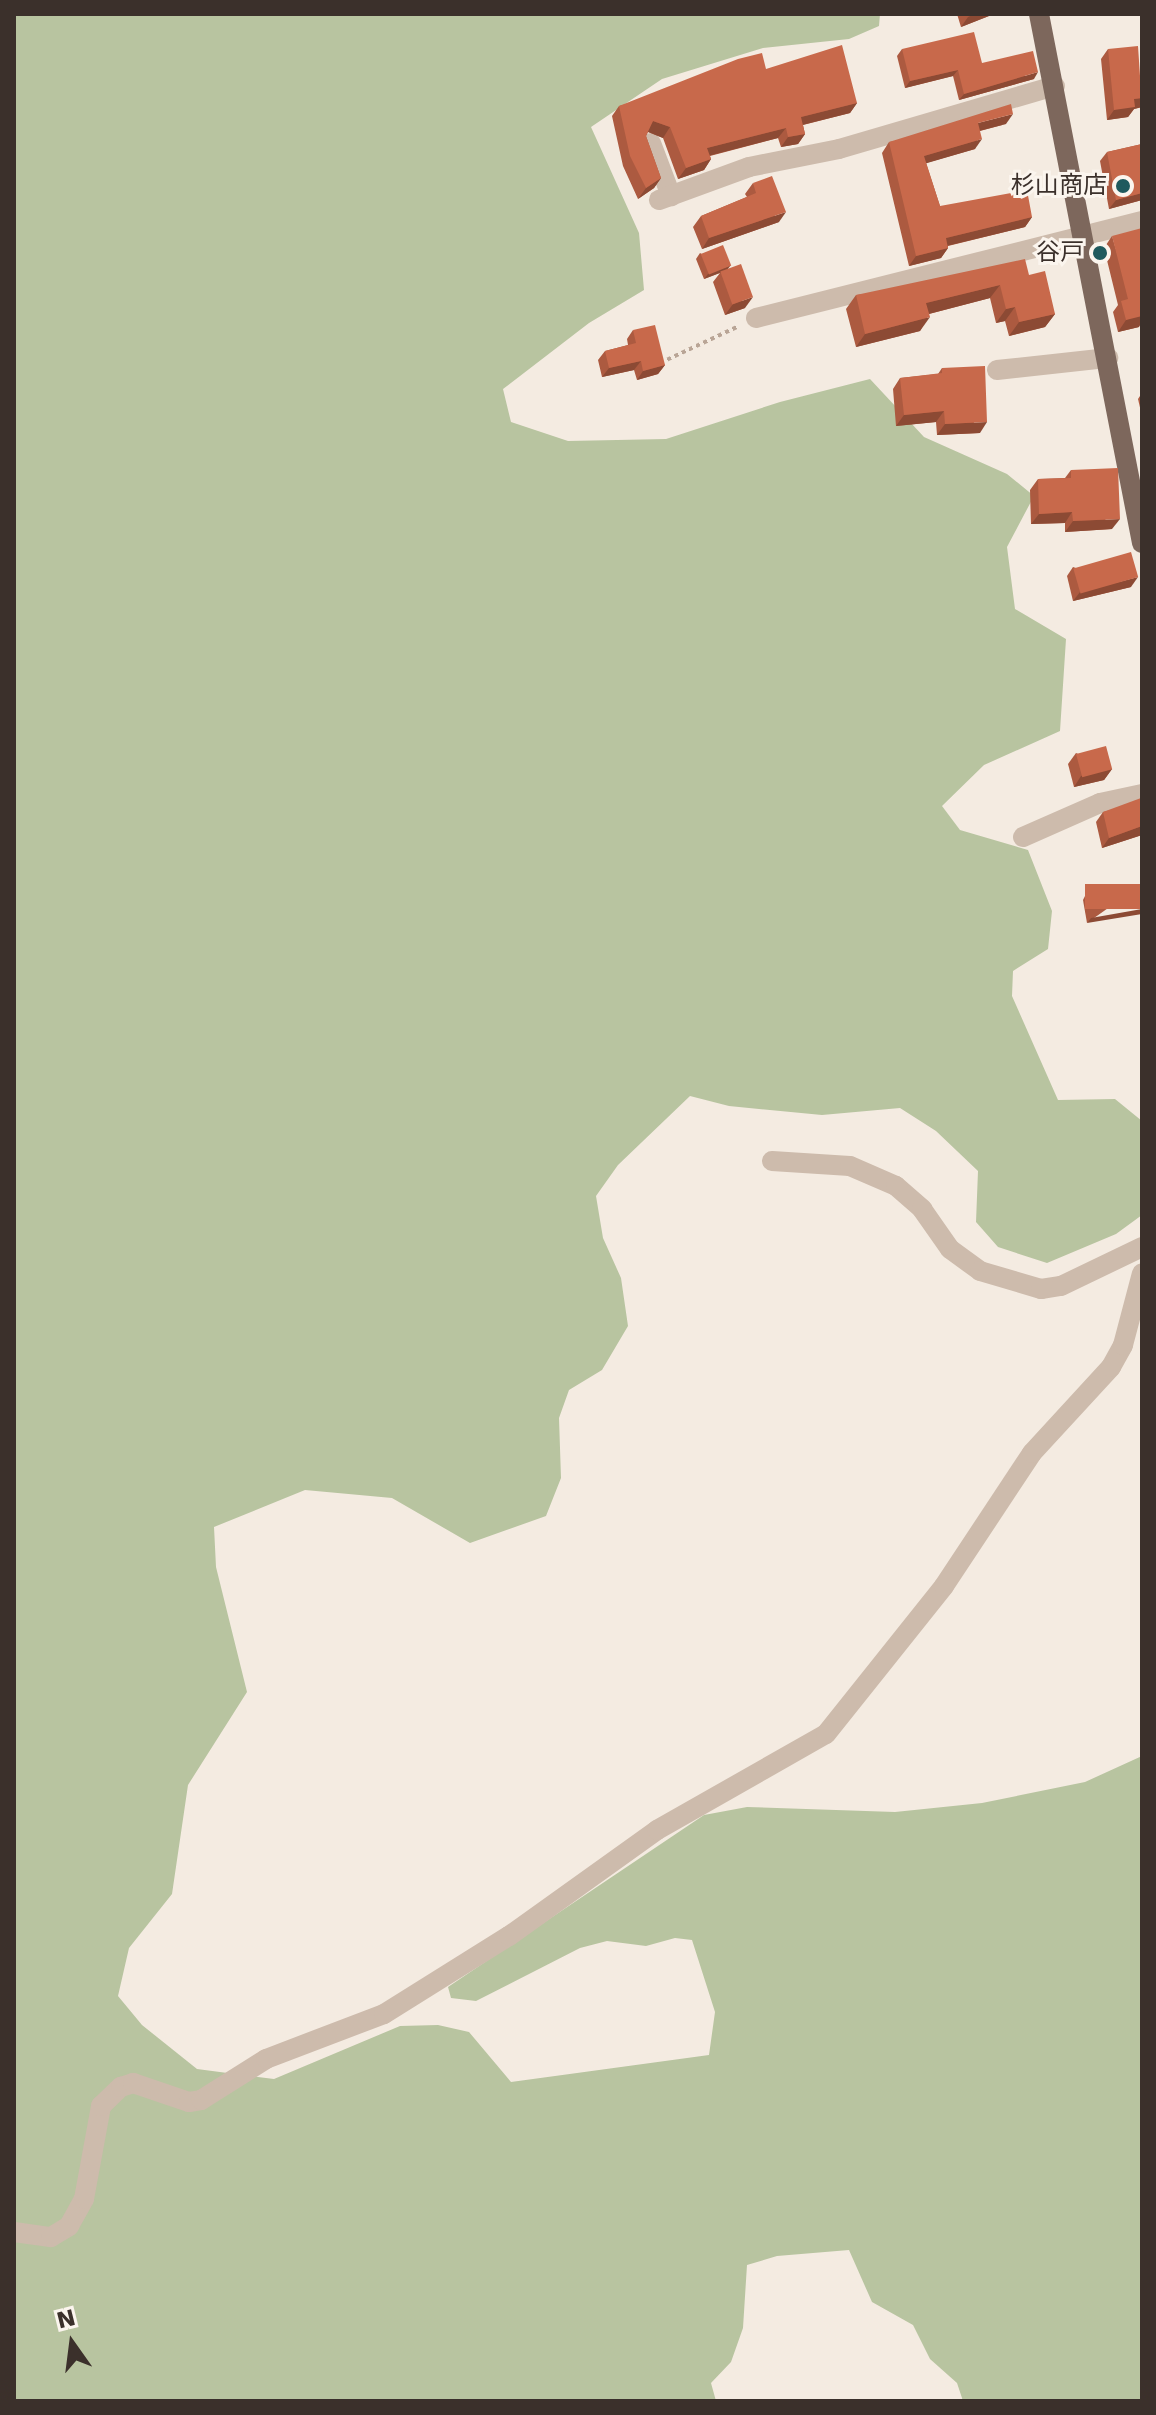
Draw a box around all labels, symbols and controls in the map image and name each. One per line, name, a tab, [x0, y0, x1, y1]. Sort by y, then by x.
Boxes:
place label: 杉山商店	[1011, 172, 1107, 200]
marker: 杉山商店	[1114, 177, 1132, 195]
place label: 谷戸	[1036, 239, 1084, 267]
marker: 谷戸	[1091, 244, 1109, 262]
north arrow	[32, 2303, 112, 2383]
text: N	[54, 2305, 78, 2334]

